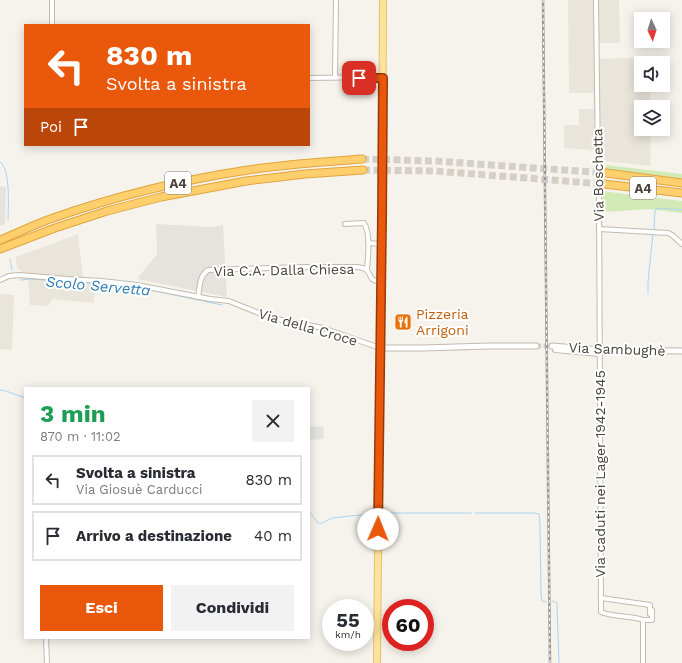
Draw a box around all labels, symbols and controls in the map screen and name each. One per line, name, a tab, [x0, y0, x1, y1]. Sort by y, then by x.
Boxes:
north arrow	[634, 12, 670, 48]
map controls	[634, 12, 670, 136]
text: 830 m	[106, 39, 192, 72]
icon: left	[40, 40, 92, 92]
button: sound	[634, 56, 670, 92]
pin	[342, 61, 376, 95]
icon: arrive	[348, 67, 370, 89]
text: Svolta a sinistra	[106, 73, 247, 94]
button: layers	[634, 100, 670, 136]
icon: arrive	[70, 116, 92, 138]
text: Poi	[40, 118, 62, 136]
street label: Via Boschetta	[589, 128, 607, 222]
road number: A4	[165, 172, 191, 194]
road number: A4	[630, 177, 656, 199]
street label: Via C.A. Dalla Chiesa	[214, 261, 355, 279]
water label: Scolo Servetta	[45, 272, 151, 300]
street label: Via della Croce	[257, 305, 359, 349]
place label: Pizzeria Arrigoni	[416, 306, 469, 338]
restaurant icon: Pizzeria Arrigoni	[393, 312, 413, 332]
street label: Via Sambughè	[568, 339, 666, 359]
street label: Via caduti nei Lager 1942-1945	[592, 370, 608, 578]
text: 3 min	[40, 400, 106, 428]
button: close	[252, 400, 294, 442]
text: 870 m · 11:02	[40, 429, 121, 444]
text: Svolta a sinistra	[76, 464, 196, 482]
icon: left	[42, 469, 64, 491]
text: 830 m	[246, 471, 292, 489]
text: Via Giosuè Carducci	[76, 482, 202, 497]
position arrow	[357, 508, 399, 550]
icon: arrive	[42, 525, 64, 547]
text: Arrivo a destinazione	[76, 527, 232, 545]
text: 40 m	[254, 527, 292, 545]
button: Esci	[40, 585, 163, 631]
button: Condividi	[171, 585, 294, 631]
speed limit sign: 60	[382, 599, 434, 651]
text: 55	[336, 608, 360, 632]
text: km/h	[335, 629, 361, 640]

